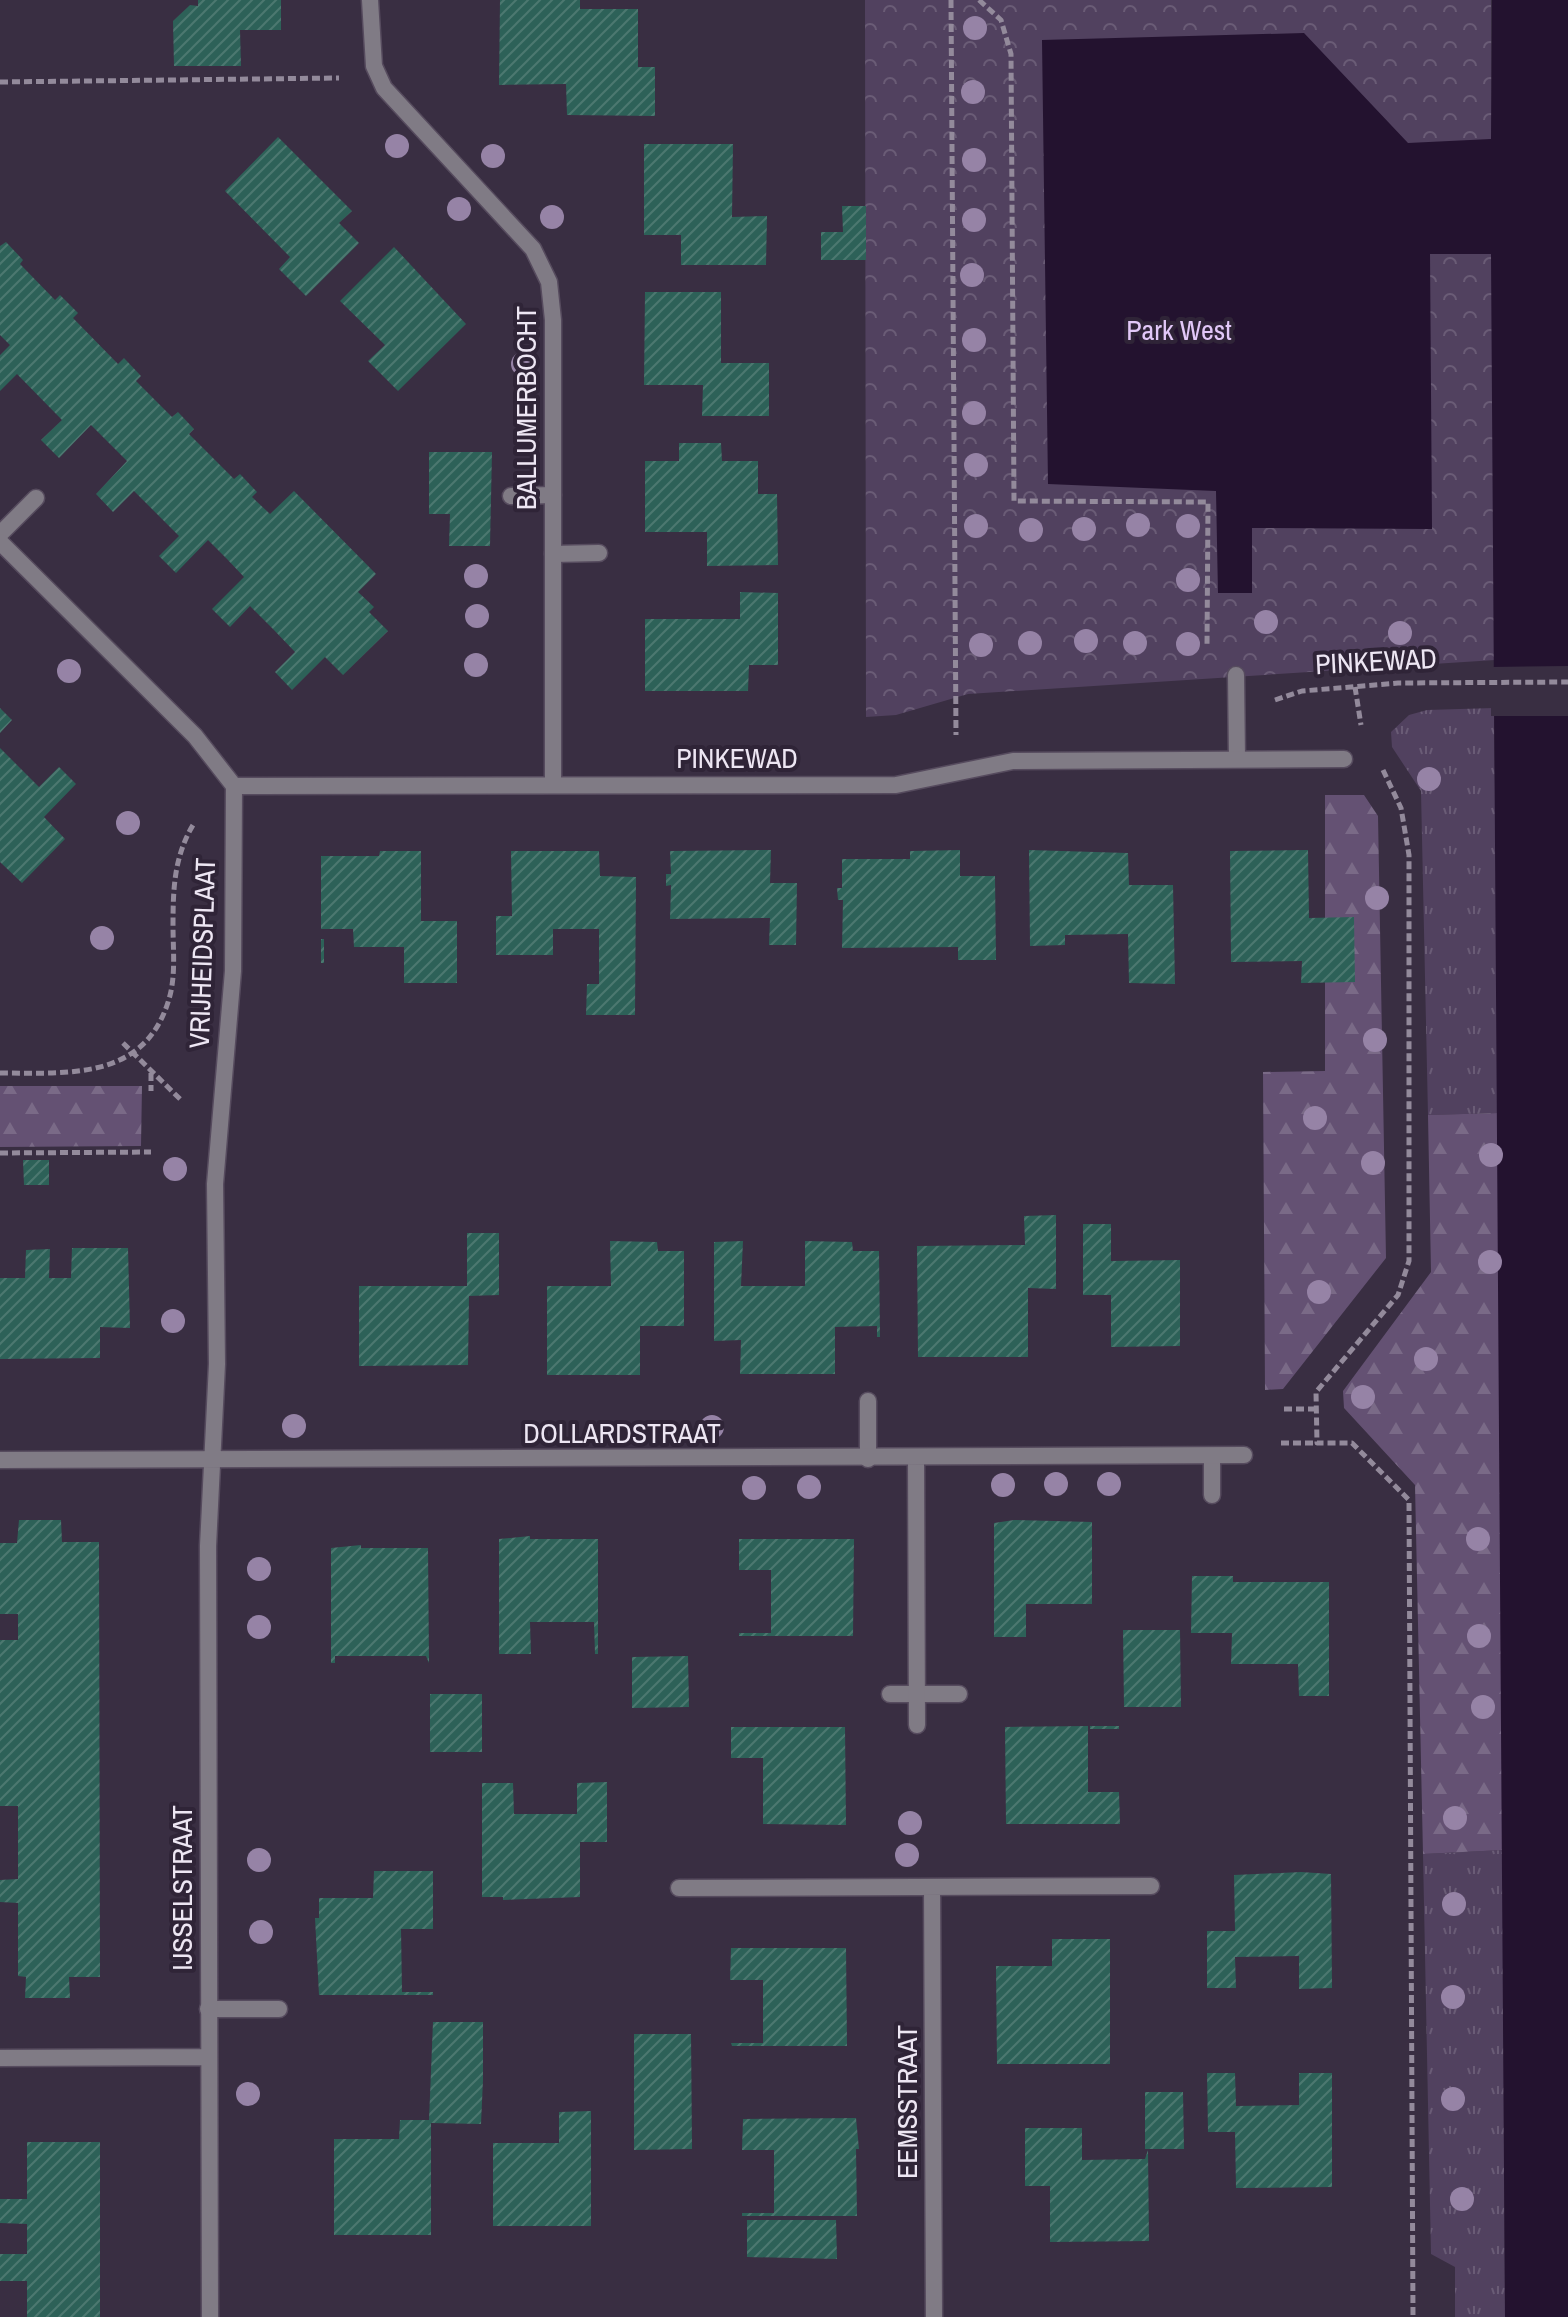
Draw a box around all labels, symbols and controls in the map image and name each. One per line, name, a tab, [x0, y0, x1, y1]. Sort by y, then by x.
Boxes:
street label: BALLUMERBOCHT	[507, 306, 545, 510]
park label: Park West	[1126, 311, 1232, 349]
street label: PINKEWAD	[1314, 639, 1438, 683]
street label: PINKEWAD	[676, 739, 798, 777]
street label: VRIJHEIDSPLAAT	[180, 857, 224, 1049]
street label: DOLLARDSTRAAT	[523, 1414, 721, 1452]
street label: IJSSELSTRAAT	[163, 1805, 201, 1971]
street label: EEMSSTRAAT	[888, 2025, 926, 2179]

